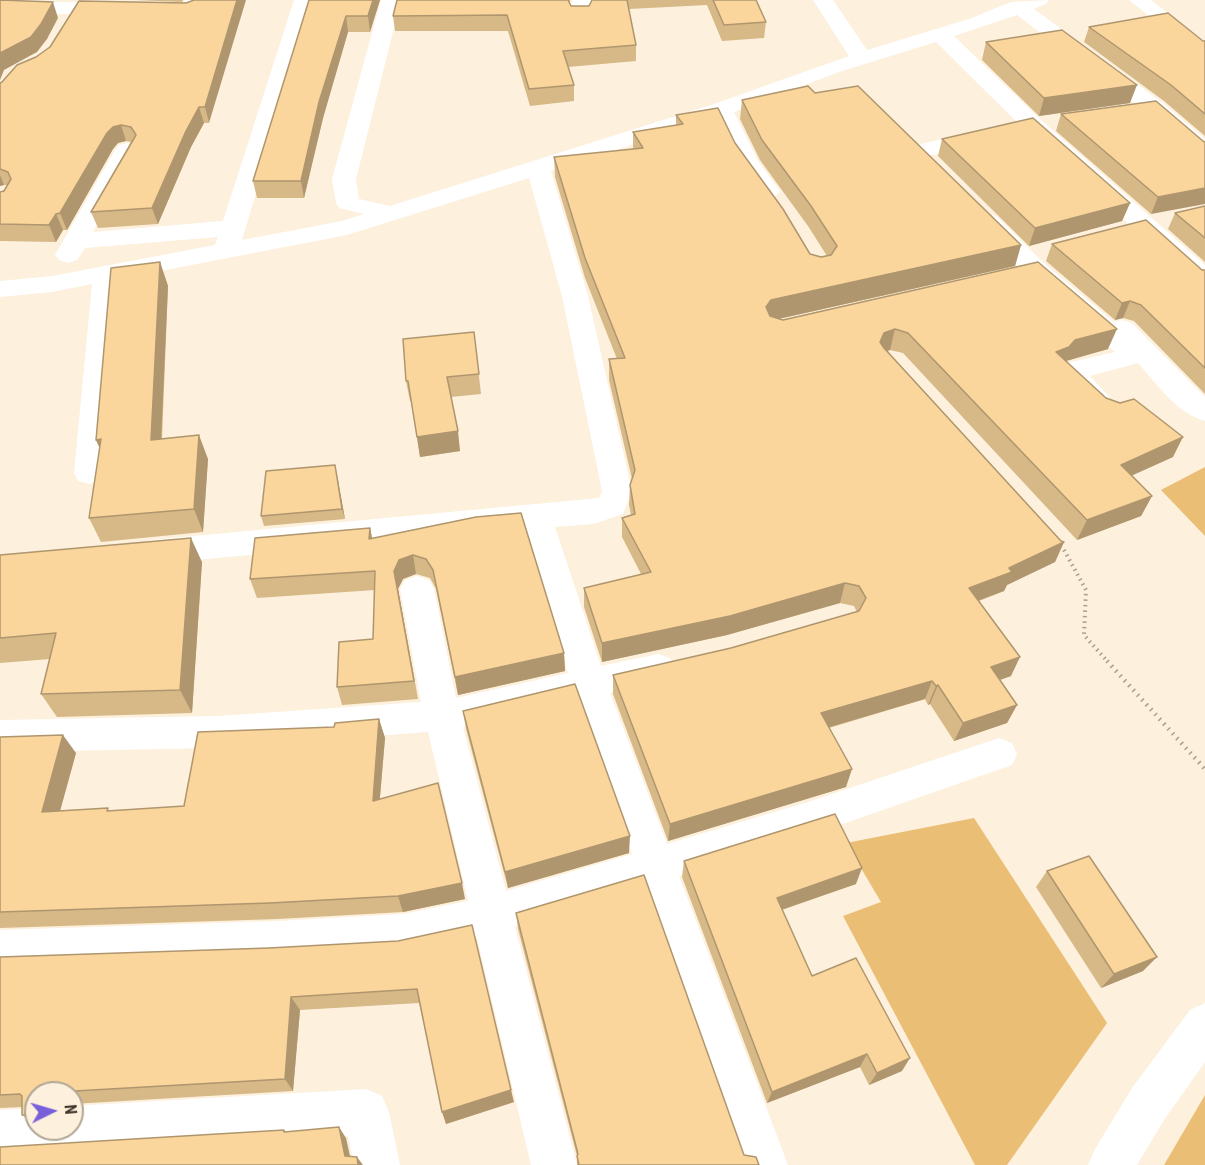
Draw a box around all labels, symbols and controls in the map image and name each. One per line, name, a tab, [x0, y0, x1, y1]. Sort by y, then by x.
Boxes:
north arrow	[24, 1081, 84, 1141]
text: N	[61, 1104, 80, 1115]

